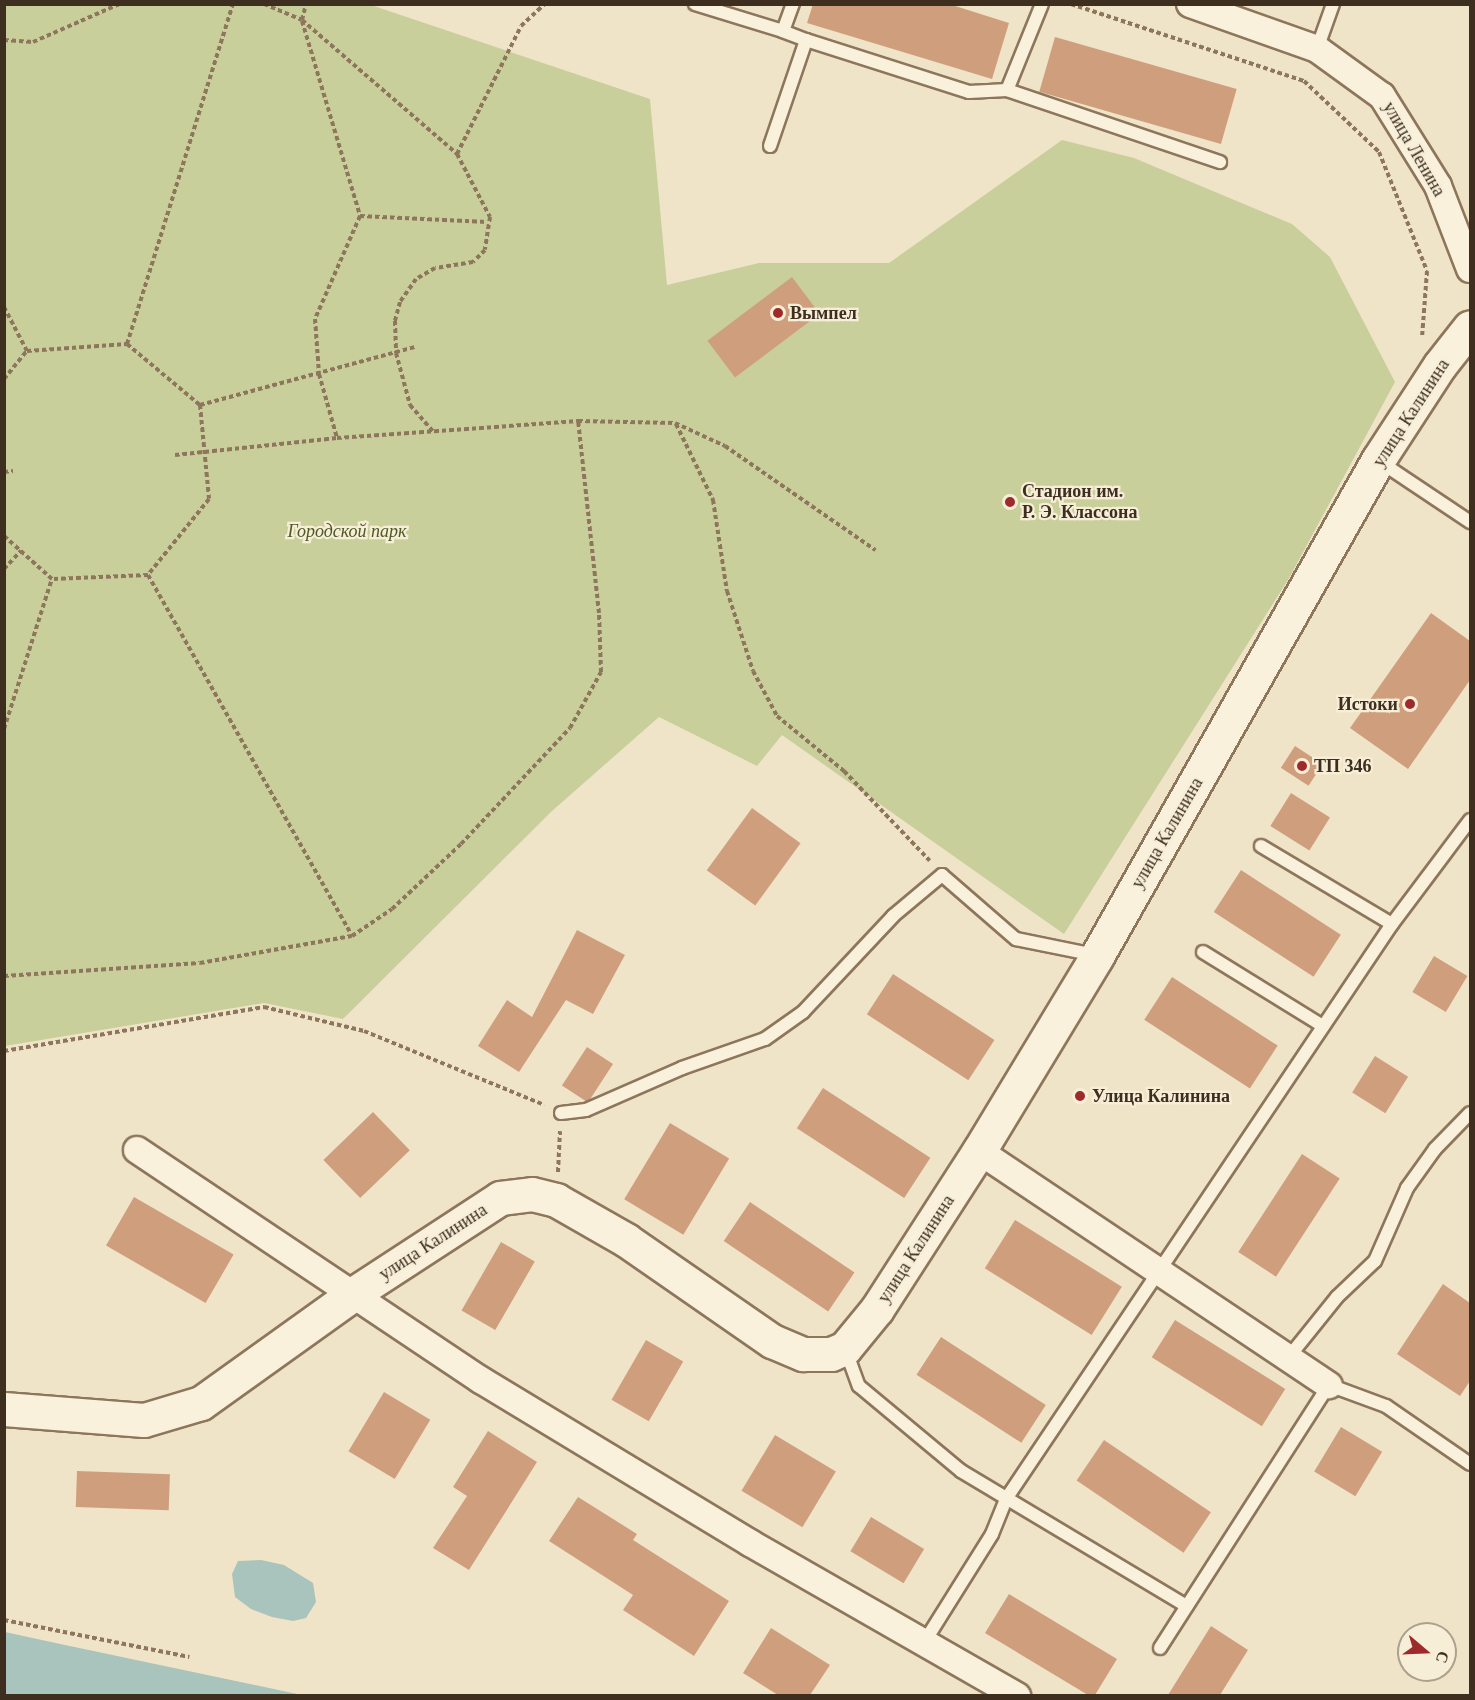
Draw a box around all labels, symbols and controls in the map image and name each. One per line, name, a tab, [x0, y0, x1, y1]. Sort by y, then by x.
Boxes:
street label: улица Ленина	[1378, 98, 1450, 200]
place label: Вымпел	[790, 302, 857, 324]
marker: Вымпел	[771, 306, 785, 320]
street label: улица Калинина	[1368, 355, 1454, 471]
place label: Стадион им. Р. Э. Классона	[1022, 481, 1137, 524]
marker: Стадион им. Р. Э. Классона	[1003, 495, 1017, 509]
park label: Городской парк	[288, 520, 406, 542]
place label: Истоки	[1338, 693, 1398, 715]
marker: Истоки	[1403, 697, 1417, 711]
place label: ТП 346	[1314, 755, 1372, 777]
marker: ТП 346	[1295, 759, 1309, 773]
street label: улица Калинина	[1127, 774, 1207, 892]
place label: Улица Калинина	[1092, 1085, 1230, 1107]
marker: Улица Калинина	[1073, 1089, 1087, 1103]
street label: улица Калинина	[873, 1191, 959, 1307]
street label: улица Калинина	[375, 1199, 491, 1285]
north arrow	[1397, 1622, 1457, 1682]
text: С	[1433, 1649, 1453, 1666]

